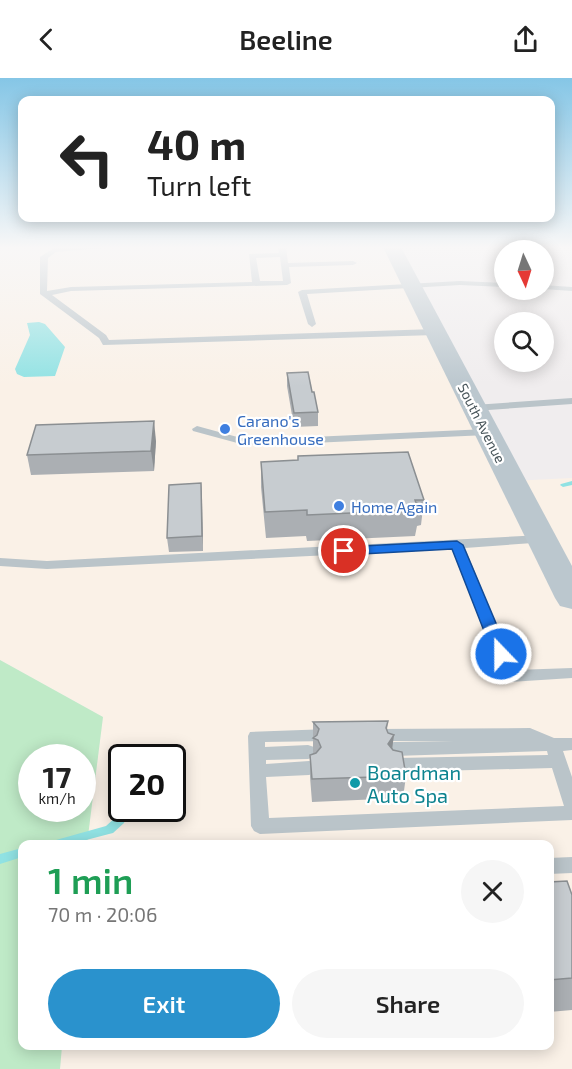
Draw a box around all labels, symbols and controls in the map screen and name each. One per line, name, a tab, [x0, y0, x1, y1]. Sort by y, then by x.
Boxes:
icon: back	[30, 23, 63, 56]
text: Beeline	[239, 23, 333, 55]
icon: share	[509, 23, 542, 56]
text: 40 m	[147, 118, 246, 168]
icon: left	[48, 120, 126, 198]
text: Turn left	[147, 169, 251, 201]
north arrow	[494, 240, 554, 300]
map controls	[494, 240, 554, 372]
button: search	[494, 312, 554, 372]
street label: South Avenue	[455, 380, 509, 466]
place label: Carano's Greenhouse	[237, 411, 324, 448]
marker: Carano's Greenhouse	[218, 422, 232, 436]
place label: Home Again	[351, 497, 437, 516]
marker: Home Again	[332, 499, 346, 513]
pin	[318, 525, 369, 576]
icon: arrive	[327, 534, 360, 567]
position arrow	[469, 622, 533, 686]
speed limit sign: 20	[108, 744, 186, 822]
text: 17	[43, 758, 71, 794]
place label: Boardman Auto Spa	[367, 760, 461, 807]
marker: Boardman Auto Spa	[348, 776, 362, 790]
text: km/h	[38, 789, 76, 807]
text: 1 min	[48, 858, 133, 901]
button: close	[461, 860, 524, 923]
text: 70 m · 20:06	[48, 902, 157, 926]
button: Exit	[48, 969, 280, 1038]
button: Share	[292, 969, 524, 1038]

